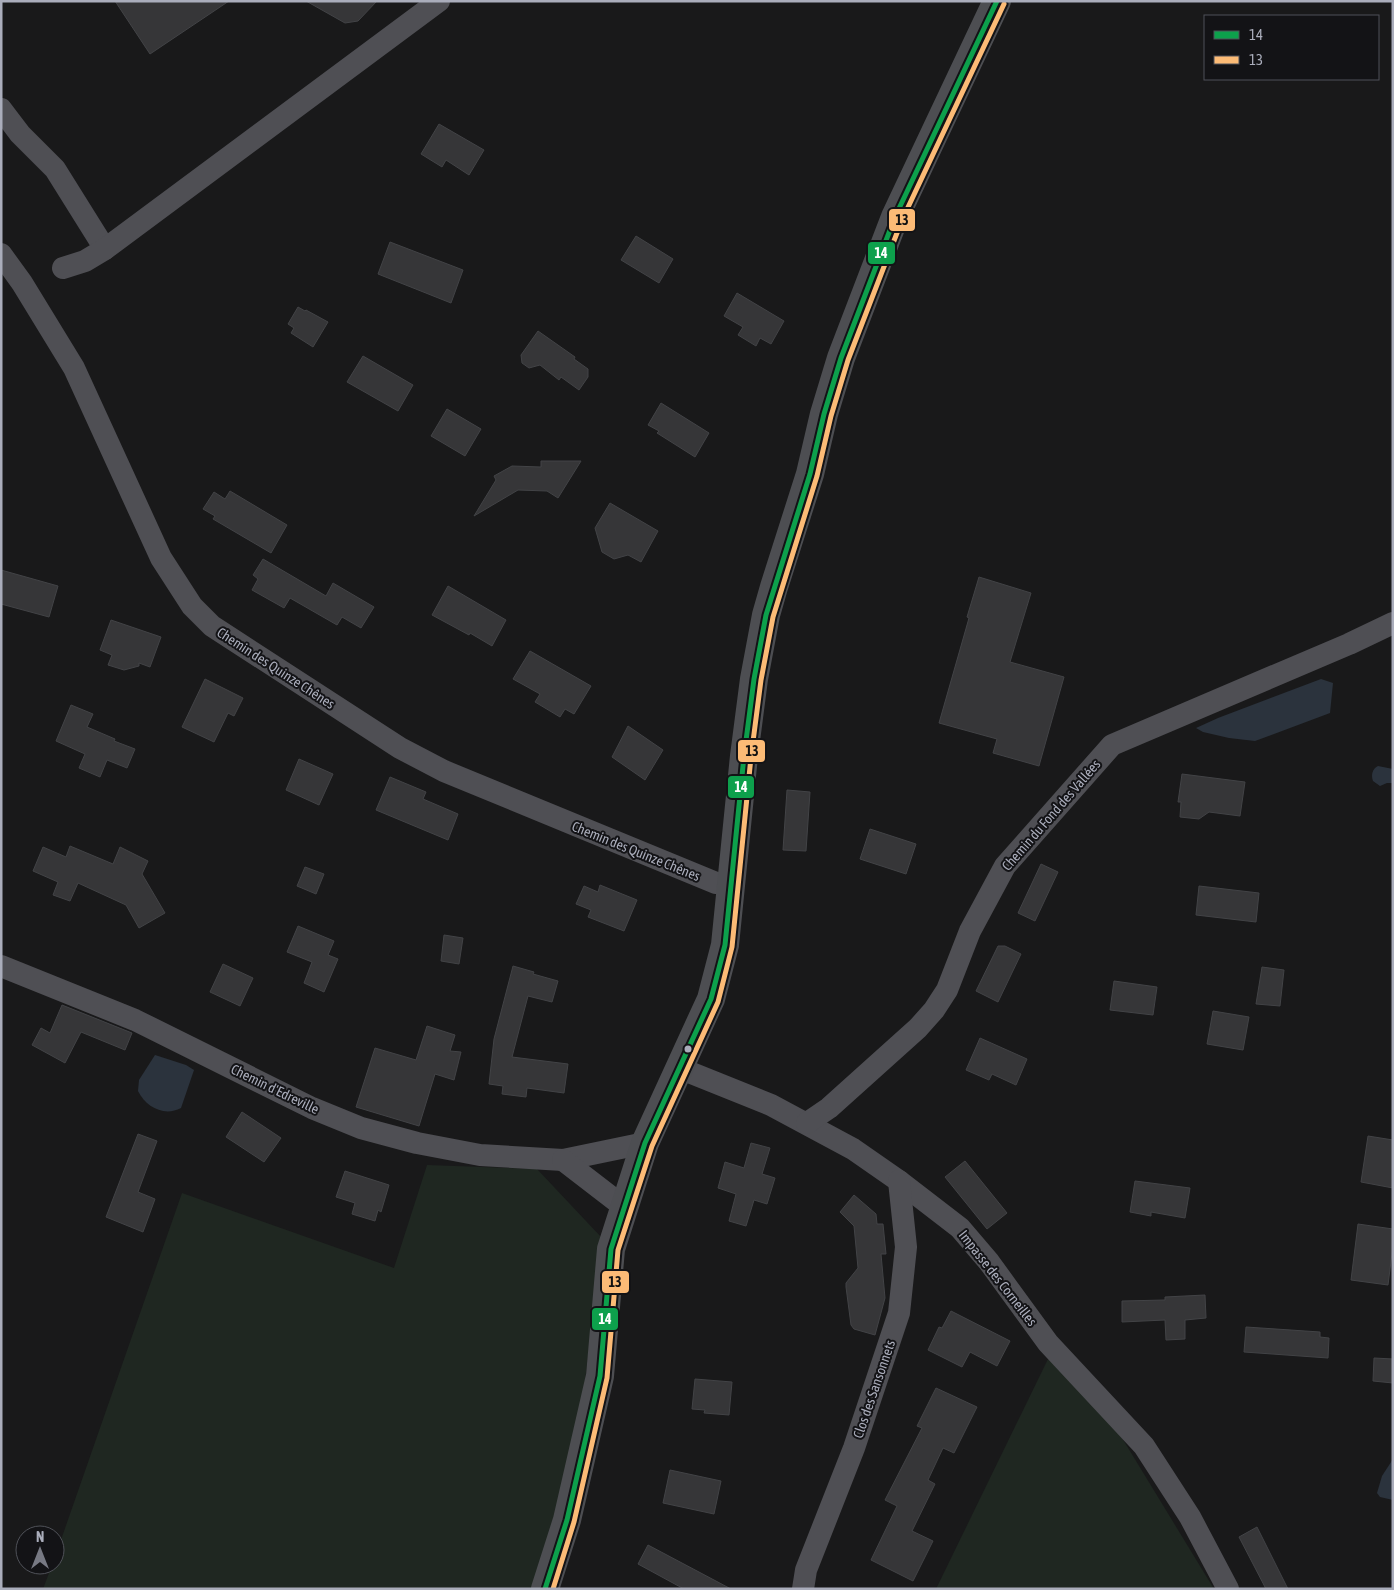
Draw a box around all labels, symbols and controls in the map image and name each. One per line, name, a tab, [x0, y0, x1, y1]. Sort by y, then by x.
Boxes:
legend	[1204, 15, 1379, 80]
text: 14	[1249, 26, 1263, 43]
text: 13	[1249, 51, 1263, 68]
line badge: 13	[888, 208, 916, 232]
text: 13	[895, 212, 909, 228]
line badge: 14	[867, 241, 896, 265]
text: 14	[874, 245, 888, 261]
street label: Chemin des Quinze Chênes	[214, 624, 338, 712]
line badge: 13	[737, 739, 766, 763]
text: 13	[745, 743, 759, 759]
street label: Chemin du Fond des Vallées	[998, 756, 1104, 874]
line badge: 14	[727, 775, 755, 799]
text: 14	[734, 779, 748, 795]
street label: Chemin des Quinze Chênes	[570, 818, 703, 884]
unlabelled marker	[683, 1044, 693, 1054]
street label: Chemin d'Edreville	[228, 1061, 322, 1117]
street label: Impasse des Corneilles	[956, 1227, 1040, 1329]
line badge: 13	[601, 1270, 630, 1294]
text: 13	[608, 1274, 622, 1290]
line badge: 14	[591, 1307, 619, 1331]
text: 14	[598, 1311, 612, 1327]
street label: Clos des Sansonnets	[850, 1338, 898, 1440]
north arrow	[15, 1525, 65, 1575]
text: N	[36, 1529, 44, 1545]

